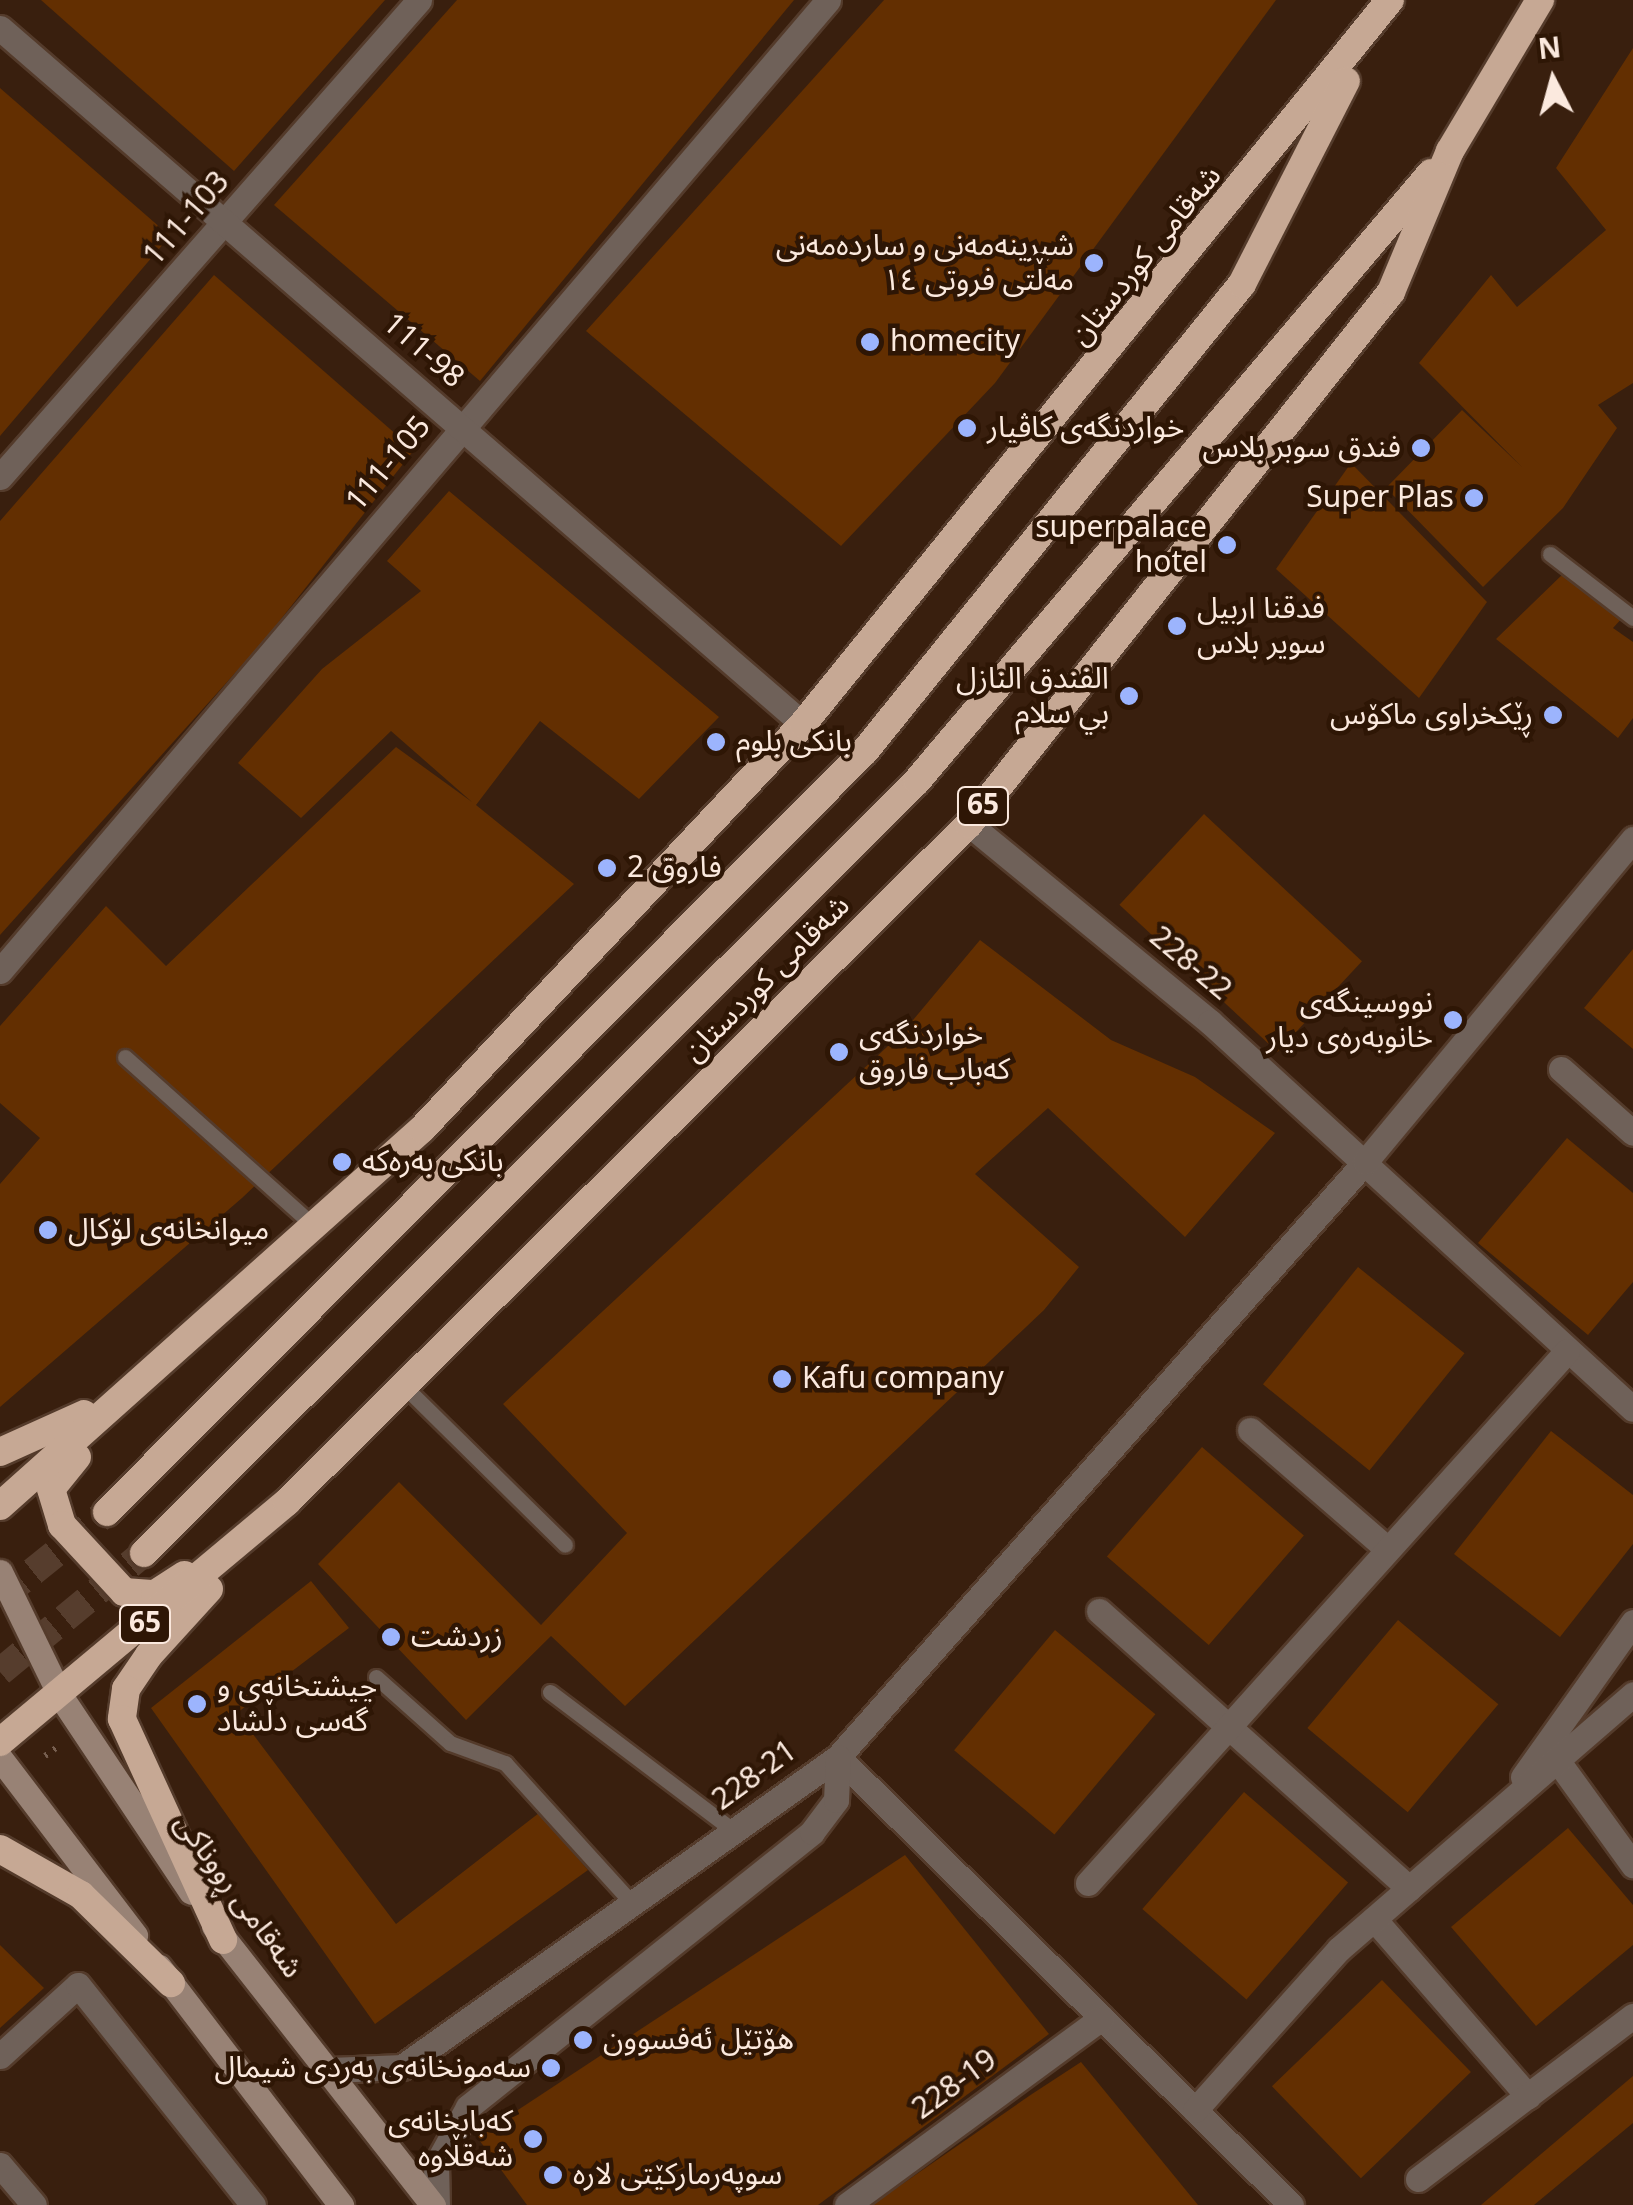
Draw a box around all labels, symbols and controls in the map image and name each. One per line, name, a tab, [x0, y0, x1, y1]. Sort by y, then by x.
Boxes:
text: N	[1535, 19, 1564, 80]
north arrow	[1503, 30, 1603, 130]
street label: شەقامی کوردستان	[1063, 159, 1229, 353]
street label: 111-103	[136, 165, 238, 273]
place label: شیرینەمەنی و ساردەمەنی مەڵتی فروتی ١٤	[776, 228, 1074, 298]
marker: شیرینەمەنی و ساردەمەنی مەڵتی فروتی ١٤	[1083, 252, 1105, 274]
street label: 111-98	[375, 306, 471, 396]
place label: homecity	[890, 324, 1020, 360]
marker: homecity	[859, 331, 881, 353]
street label: 111-105	[339, 409, 439, 519]
place label: خواردنگەی کاڤیار	[987, 410, 1184, 446]
marker: خواردنگەی کاڤیار	[956, 417, 978, 439]
place label: فندق سوبر بلاس	[1203, 430, 1401, 466]
marker: فندق سوبر بلاس	[1410, 437, 1432, 459]
place label: Super Plas	[1306, 480, 1454, 516]
marker: Super Plas	[1463, 487, 1485, 509]
place label: superpalace hotel	[1035, 510, 1207, 580]
marker: superpalace hotel	[1216, 534, 1238, 556]
place label: فدقنا اربيل سوير بلاس	[1197, 591, 1326, 662]
marker: فدقنا اربيل سوير بلاس	[1166, 615, 1188, 637]
place label: الفندق النازل بي سلام	[956, 661, 1109, 732]
marker: الفندق النازل بي سلام	[1118, 685, 1140, 707]
place label: ڕێکخراوی ماکۆس	[1330, 697, 1533, 733]
marker: ڕێکخراوی ماکۆس	[1542, 704, 1564, 726]
place label: بانکی بلوم	[736, 724, 852, 760]
marker: بانکی بلوم	[705, 731, 727, 753]
road number: 65	[956, 783, 1010, 829]
place label: فاروق 2	[627, 850, 722, 886]
marker: فاروق 2	[596, 857, 618, 879]
street label: شەقامی کوردستان	[676, 888, 858, 1070]
street label: 228-22	[1142, 920, 1238, 1008]
place label: نووسینگەی خانوبەرەی دیار	[1266, 985, 1433, 1056]
marker: نووسینگەی خانوبەرەی دیار	[1442, 1009, 1464, 1031]
place label: خواردنگەی کەباب فاروق	[859, 1017, 1010, 1088]
marker: خواردنگەی کەباب فاروق	[828, 1041, 850, 1063]
place label: بانکی بەرەکە	[362, 1144, 504, 1180]
marker: بانکی بەرەکە	[331, 1151, 353, 1173]
place label: میوانخانەی لۆکال	[68, 1212, 269, 1248]
marker: میوانخانەی لۆکال	[37, 1219, 59, 1241]
place label: Kafu company	[802, 1361, 1004, 1397]
marker: Kafu company	[771, 1368, 793, 1390]
road number: 65	[118, 1601, 172, 1647]
place label: زردشت	[411, 1619, 503, 1655]
marker: زردشت	[380, 1626, 402, 1648]
place label: چیشتخانەی و گەسی دڵشاد	[217, 1669, 377, 1740]
marker: چیشتخانەی و گەسی دڵشاد	[186, 1693, 208, 1715]
street label: 228-21	[706, 1733, 804, 1819]
street label: شەقامی ڕووناکی	[166, 1807, 310, 1985]
place label: هۆتێل ئەفسوون	[603, 2022, 794, 2058]
marker: هۆتێل ئەفسوون	[572, 2029, 594, 2051]
street label: 228-19	[906, 2042, 1004, 2128]
place label: سەمونخانەی بەردی شیمال	[215, 2050, 531, 2086]
marker: سەمونخانەی بەردی شیمال	[540, 2057, 562, 2079]
place label: کەبابخانەی شەقڵاوە	[388, 2104, 513, 2174]
marker: کەبابخانەی شەقڵاوە	[522, 2128, 544, 2150]
place label: سوپەرمارکێتی لارە	[573, 2157, 782, 2193]
marker: سوپەرمارکێتی لارە	[542, 2164, 564, 2186]

